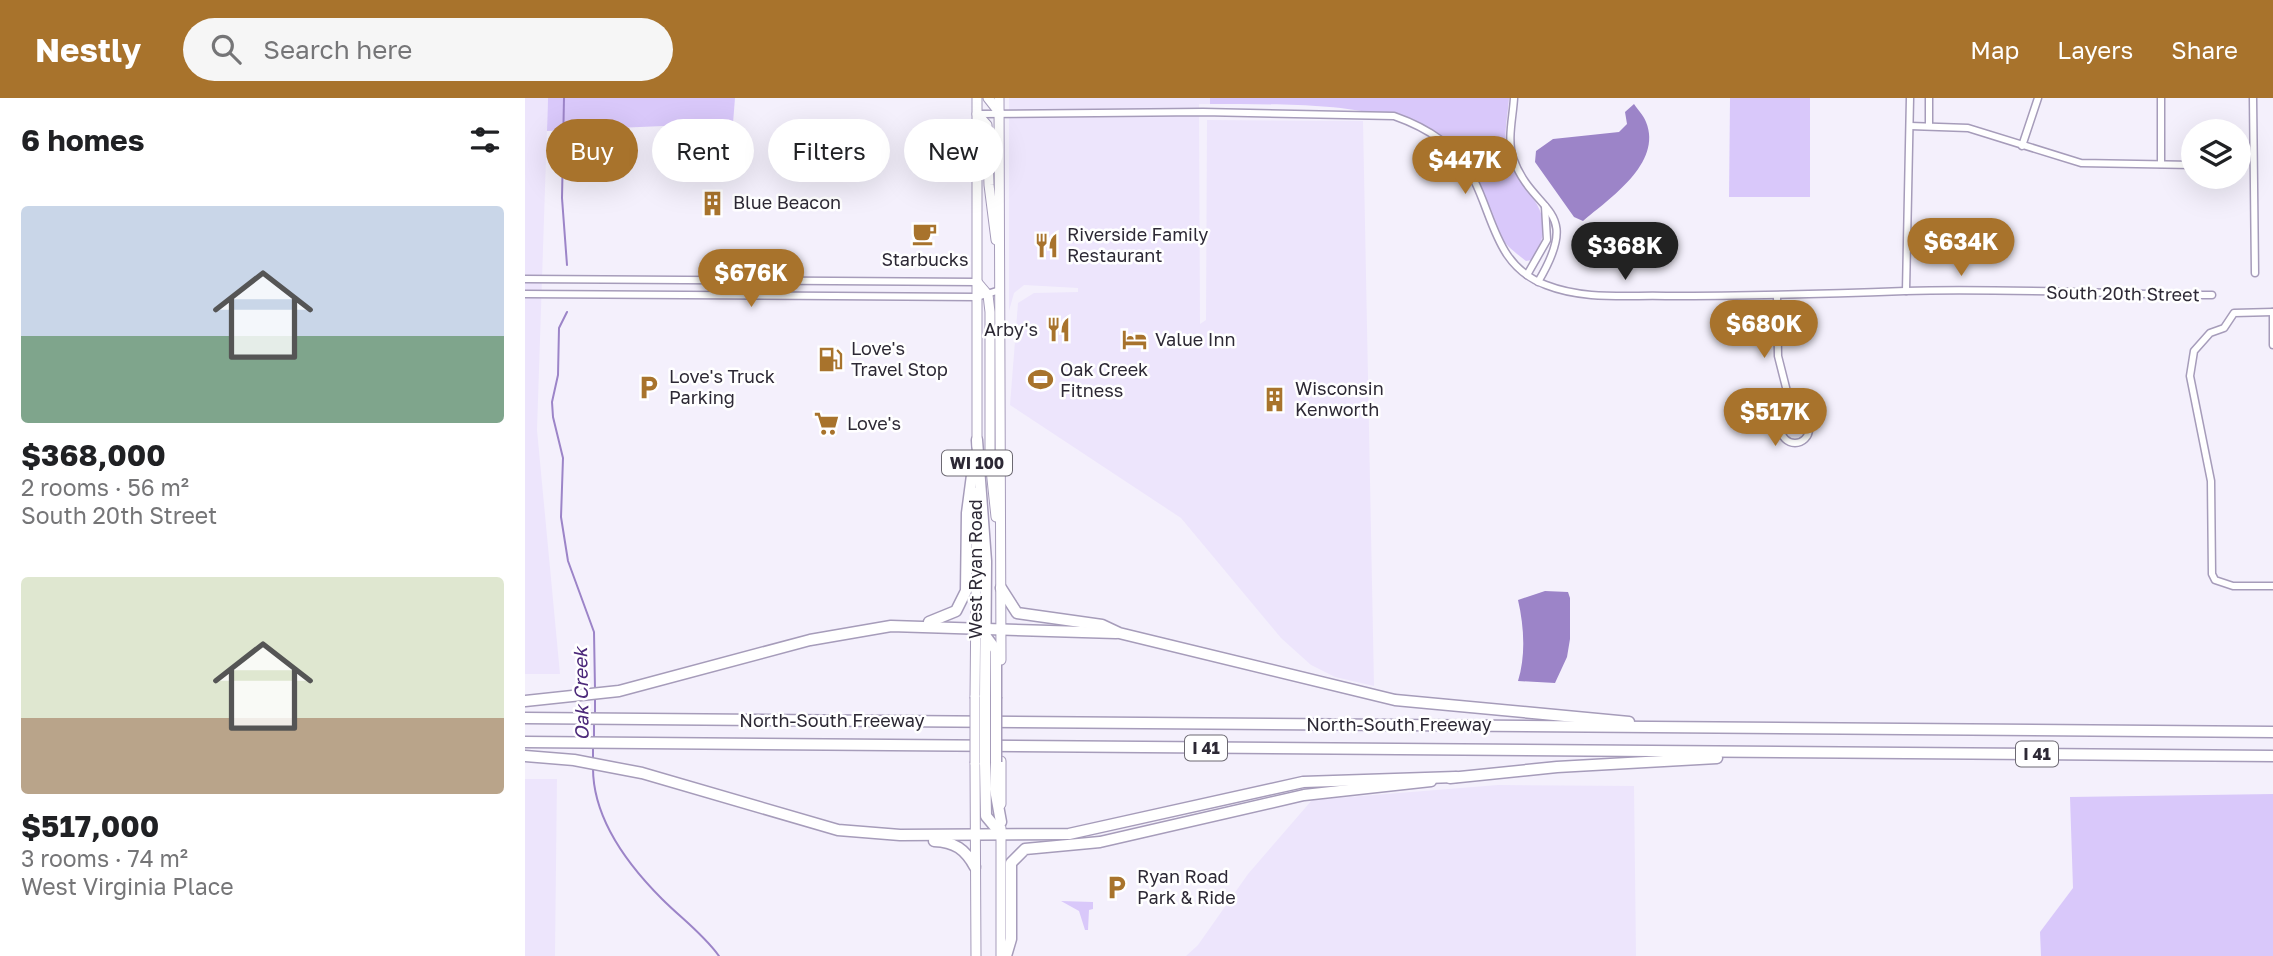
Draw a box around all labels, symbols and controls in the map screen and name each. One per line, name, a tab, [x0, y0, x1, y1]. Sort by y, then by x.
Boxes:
search box	[183, 18, 673, 81]
text: Nestly	[35, 30, 141, 69]
icon: search	[207, 30, 245, 68]
text: Search here	[263, 34, 412, 65]
text: Map	[1970, 35, 2019, 64]
text: Layers	[2057, 35, 2133, 64]
text: Share	[2171, 35, 2238, 64]
chip: Buy	[546, 119, 638, 182]
chip: Rent	[652, 119, 754, 182]
chip: Filters	[768, 119, 890, 182]
chip: New	[904, 119, 1003, 182]
map controls	[2181, 119, 2251, 189]
button: layers	[2181, 119, 2251, 189]
icon: filters	[466, 121, 504, 159]
text: 6 homes	[21, 122, 144, 158]
pin: $447K	[1416, 136, 1514, 196]
text: $447K	[1428, 145, 1502, 173]
building icon: Blue Beacon	[699, 189, 727, 217]
place label: Blue Beacon	[733, 191, 841, 213]
pin: $634K	[1912, 218, 2010, 278]
cafe icon: Starbucks	[911, 219, 939, 247]
pin: $368K	[1576, 222, 1674, 282]
place label: Riverside Family Restaurant	[1067, 223, 1208, 266]
text: $634K	[1923, 227, 1999, 255]
restaurant icon: Riverside Family Restaurant	[1033, 231, 1061, 259]
text: $368K	[1587, 231, 1663, 259]
place label: Starbucks	[881, 248, 969, 270]
pin: $676K	[702, 250, 800, 309]
icon: home	[200, 252, 326, 378]
text: $676K	[714, 258, 788, 286]
street label: South 20th Street	[2046, 281, 2200, 305]
pin: $680K	[1715, 300, 1813, 360]
text: $680K	[1726, 309, 1802, 337]
restaurant icon: Arby's	[1044, 316, 1072, 344]
place label: Arby's	[984, 318, 1038, 340]
hotel icon: Value Inn	[1121, 326, 1149, 354]
place label: Value Inn	[1155, 328, 1236, 350]
place label: Love's Travel Stop	[851, 337, 948, 380]
fuel station icon: Love's Travel Stop	[817, 345, 845, 373]
place label: Oak Creek Fitness	[1060, 358, 1148, 401]
place label: Love's Truck Parking	[669, 365, 775, 408]
sports icon: Oak Creek Fitness	[1026, 366, 1054, 394]
parking icon: Love's Truck Parking	[635, 373, 663, 401]
place label: Wisconsin Kenworth	[1295, 377, 1384, 420]
building icon: Wisconsin Kenworth	[1261, 385, 1289, 413]
pin: $517K	[1726, 388, 1824, 448]
text: $517K	[1740, 397, 1810, 425]
supermarket icon: Love's	[813, 410, 841, 438]
place label: Love's	[847, 412, 901, 434]
text: $368,000	[21, 437, 166, 473]
road number: WI 100	[942, 450, 1012, 476]
text: 2 rooms · 56 m²	[21, 473, 189, 501]
street label: West Ryan Road	[964, 499, 986, 639]
text: South 20th Street	[21, 501, 217, 529]
icon: home	[200, 623, 326, 749]
water label: Oak Creek	[568, 645, 593, 741]
street label: North-South Freeway	[739, 709, 925, 731]
street label: North-South Freeway	[1306, 713, 1492, 735]
road number: I 41	[1185, 736, 1227, 761]
road number: I 41	[2016, 741, 2058, 766]
text: $517,000	[21, 808, 159, 844]
text: 3 rooms · 74 m²	[21, 844, 188, 872]
place label: Ryan Road Park & Ride	[1137, 865, 1236, 908]
text: West Virginia Place	[21, 872, 234, 900]
parking icon: Ryan Road Park & Ride	[1103, 873, 1131, 901]

